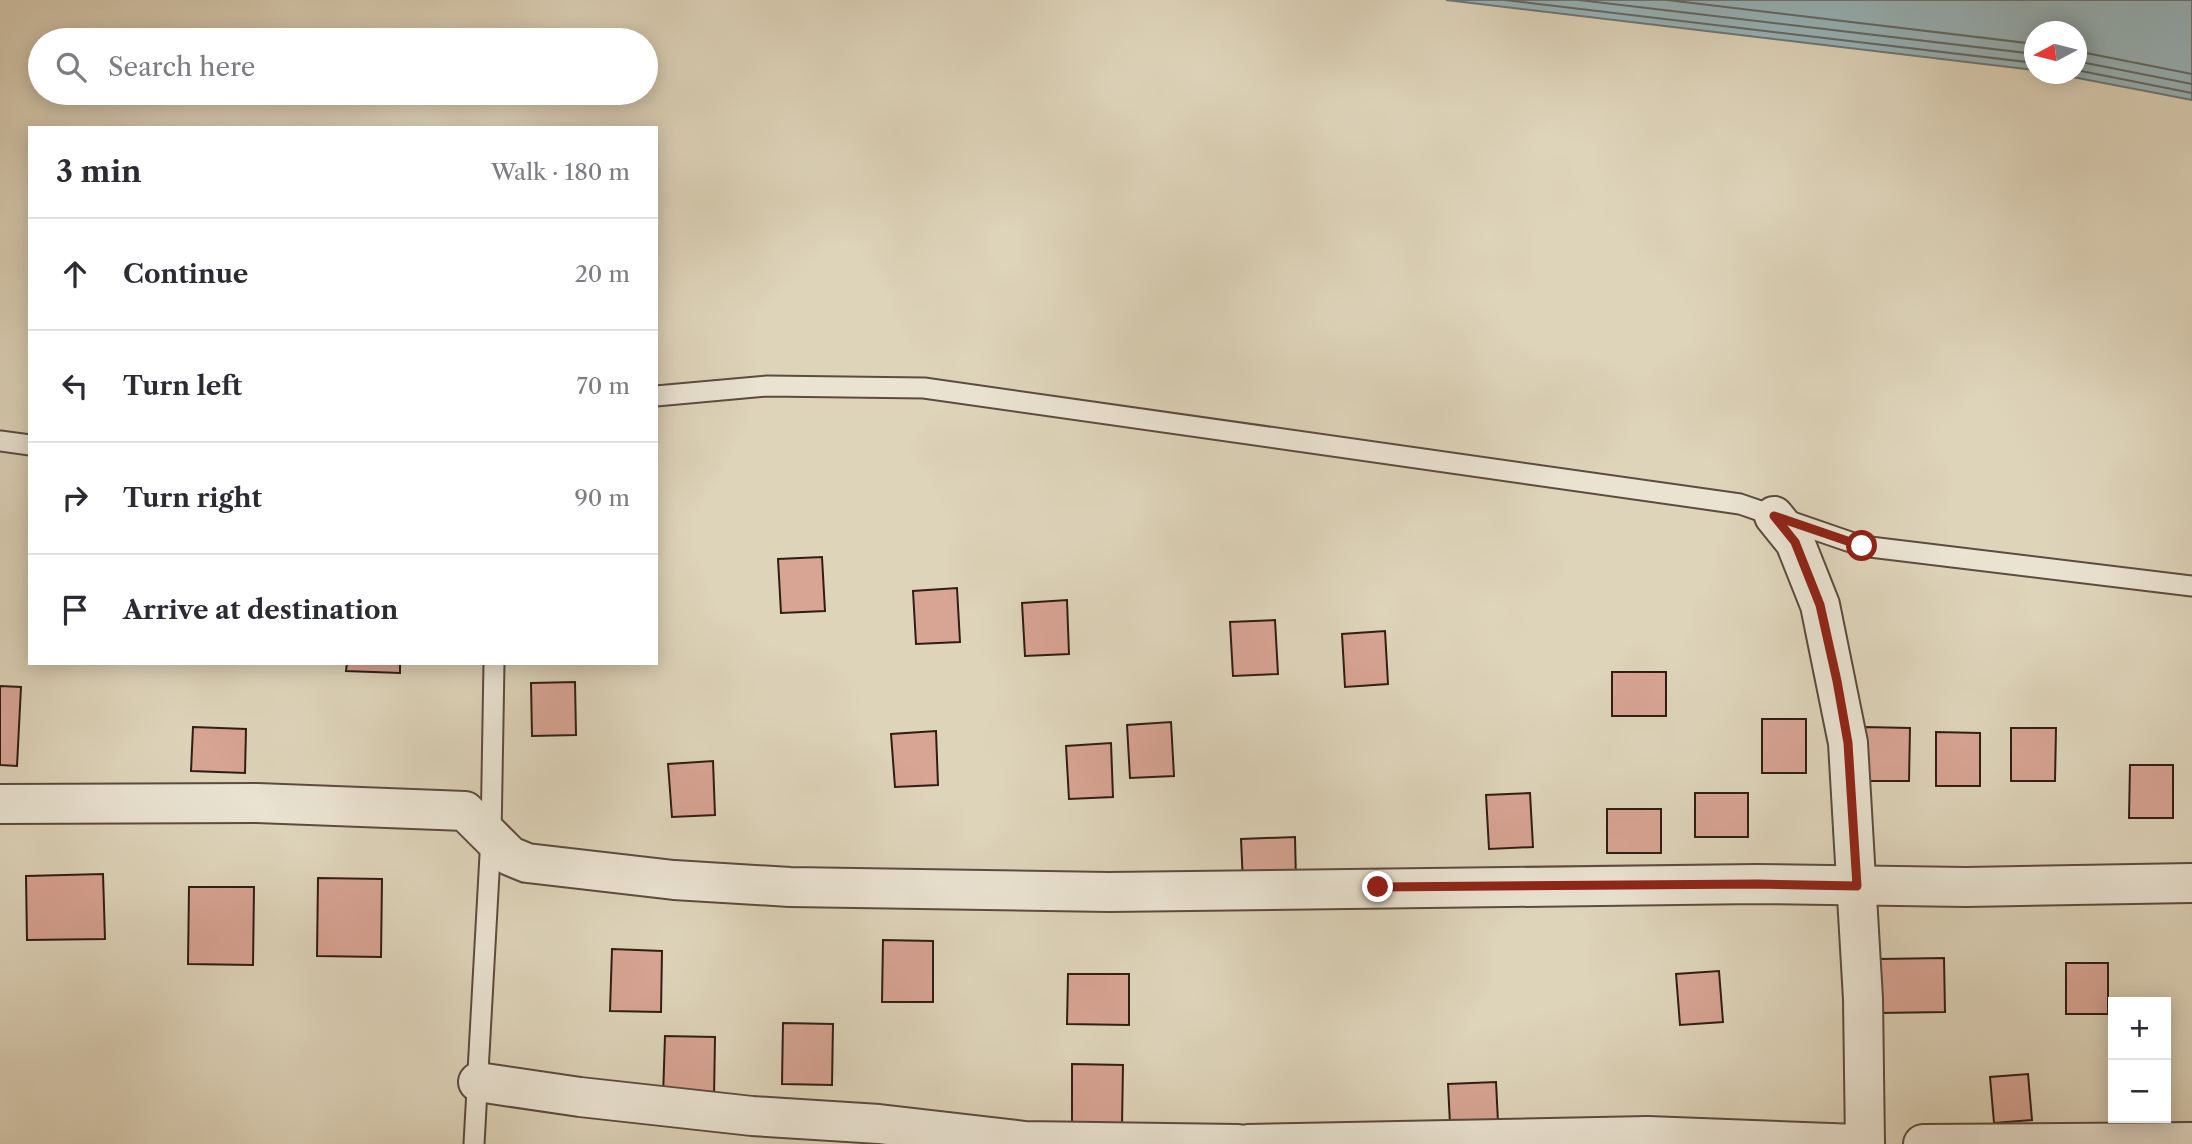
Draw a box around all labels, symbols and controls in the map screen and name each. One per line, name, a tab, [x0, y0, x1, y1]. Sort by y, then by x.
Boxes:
north arrow	[2024, 21, 2087, 84]
search box	[28, 28, 658, 105]
icon: search	[52, 48, 90, 86]
text: Search here	[108, 51, 255, 83]
text: 3 min	[56, 153, 142, 190]
text: Walk · 180 m	[491, 158, 630, 186]
icon: ahead	[56, 255, 94, 293]
text: Continue	[123, 258, 248, 290]
text: 20 m	[575, 260, 630, 288]
icon: left	[56, 367, 94, 405]
text: Turn left	[123, 370, 242, 402]
text: 70 m	[577, 372, 630, 400]
icon: right	[56, 479, 94, 517]
text: Turn right	[123, 482, 262, 514]
text: 90 m	[574, 484, 630, 512]
route start	[1846, 530, 1877, 561]
icon: arrive	[56, 591, 94, 629]
text: Arrive at destination	[123, 594, 398, 626]
route end	[1362, 871, 1393, 902]
map controls	[2108, 997, 2171, 1123]
button: +	[2108, 997, 2171, 1060]
button: −	[2108, 1060, 2171, 1123]

